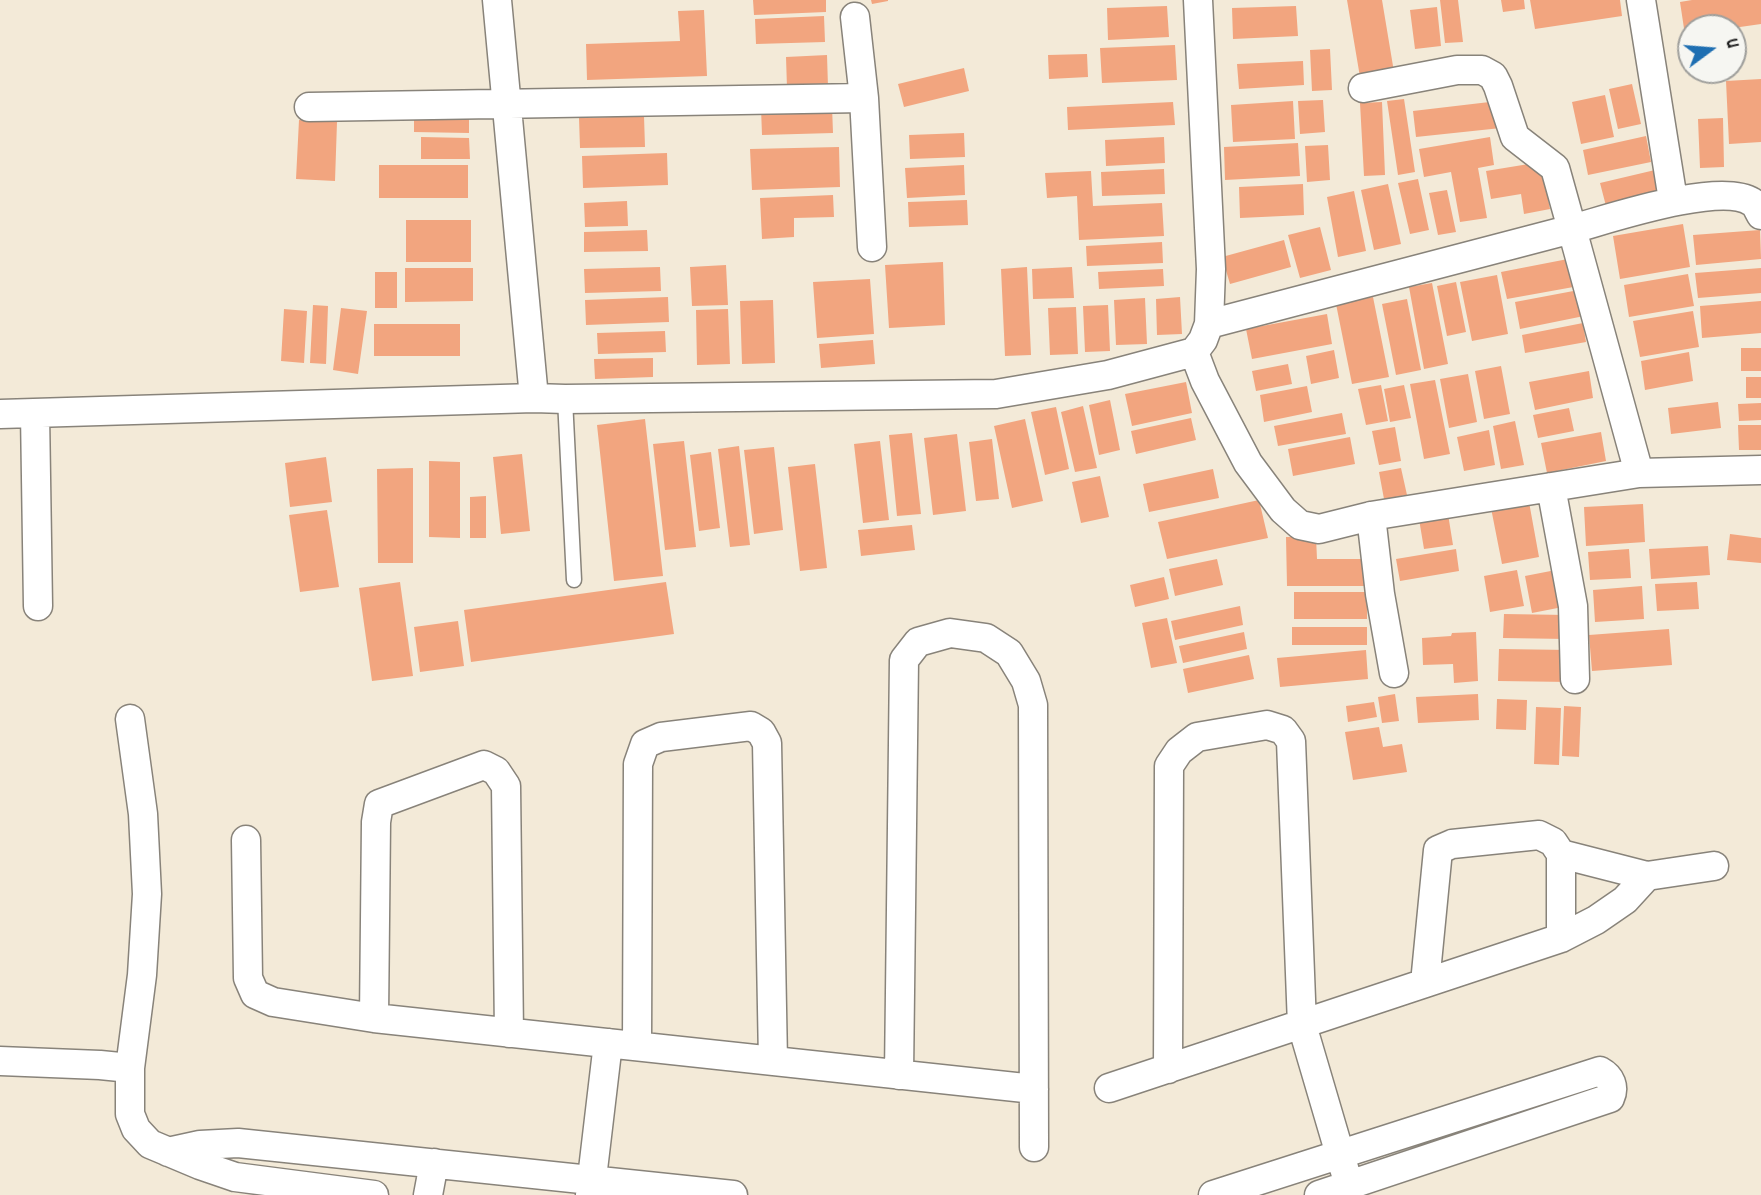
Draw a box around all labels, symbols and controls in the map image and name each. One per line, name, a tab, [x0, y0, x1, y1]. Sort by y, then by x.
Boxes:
north arrow	[1677, 14, 1747, 84]
text: U	[1717, 35, 1745, 52]

